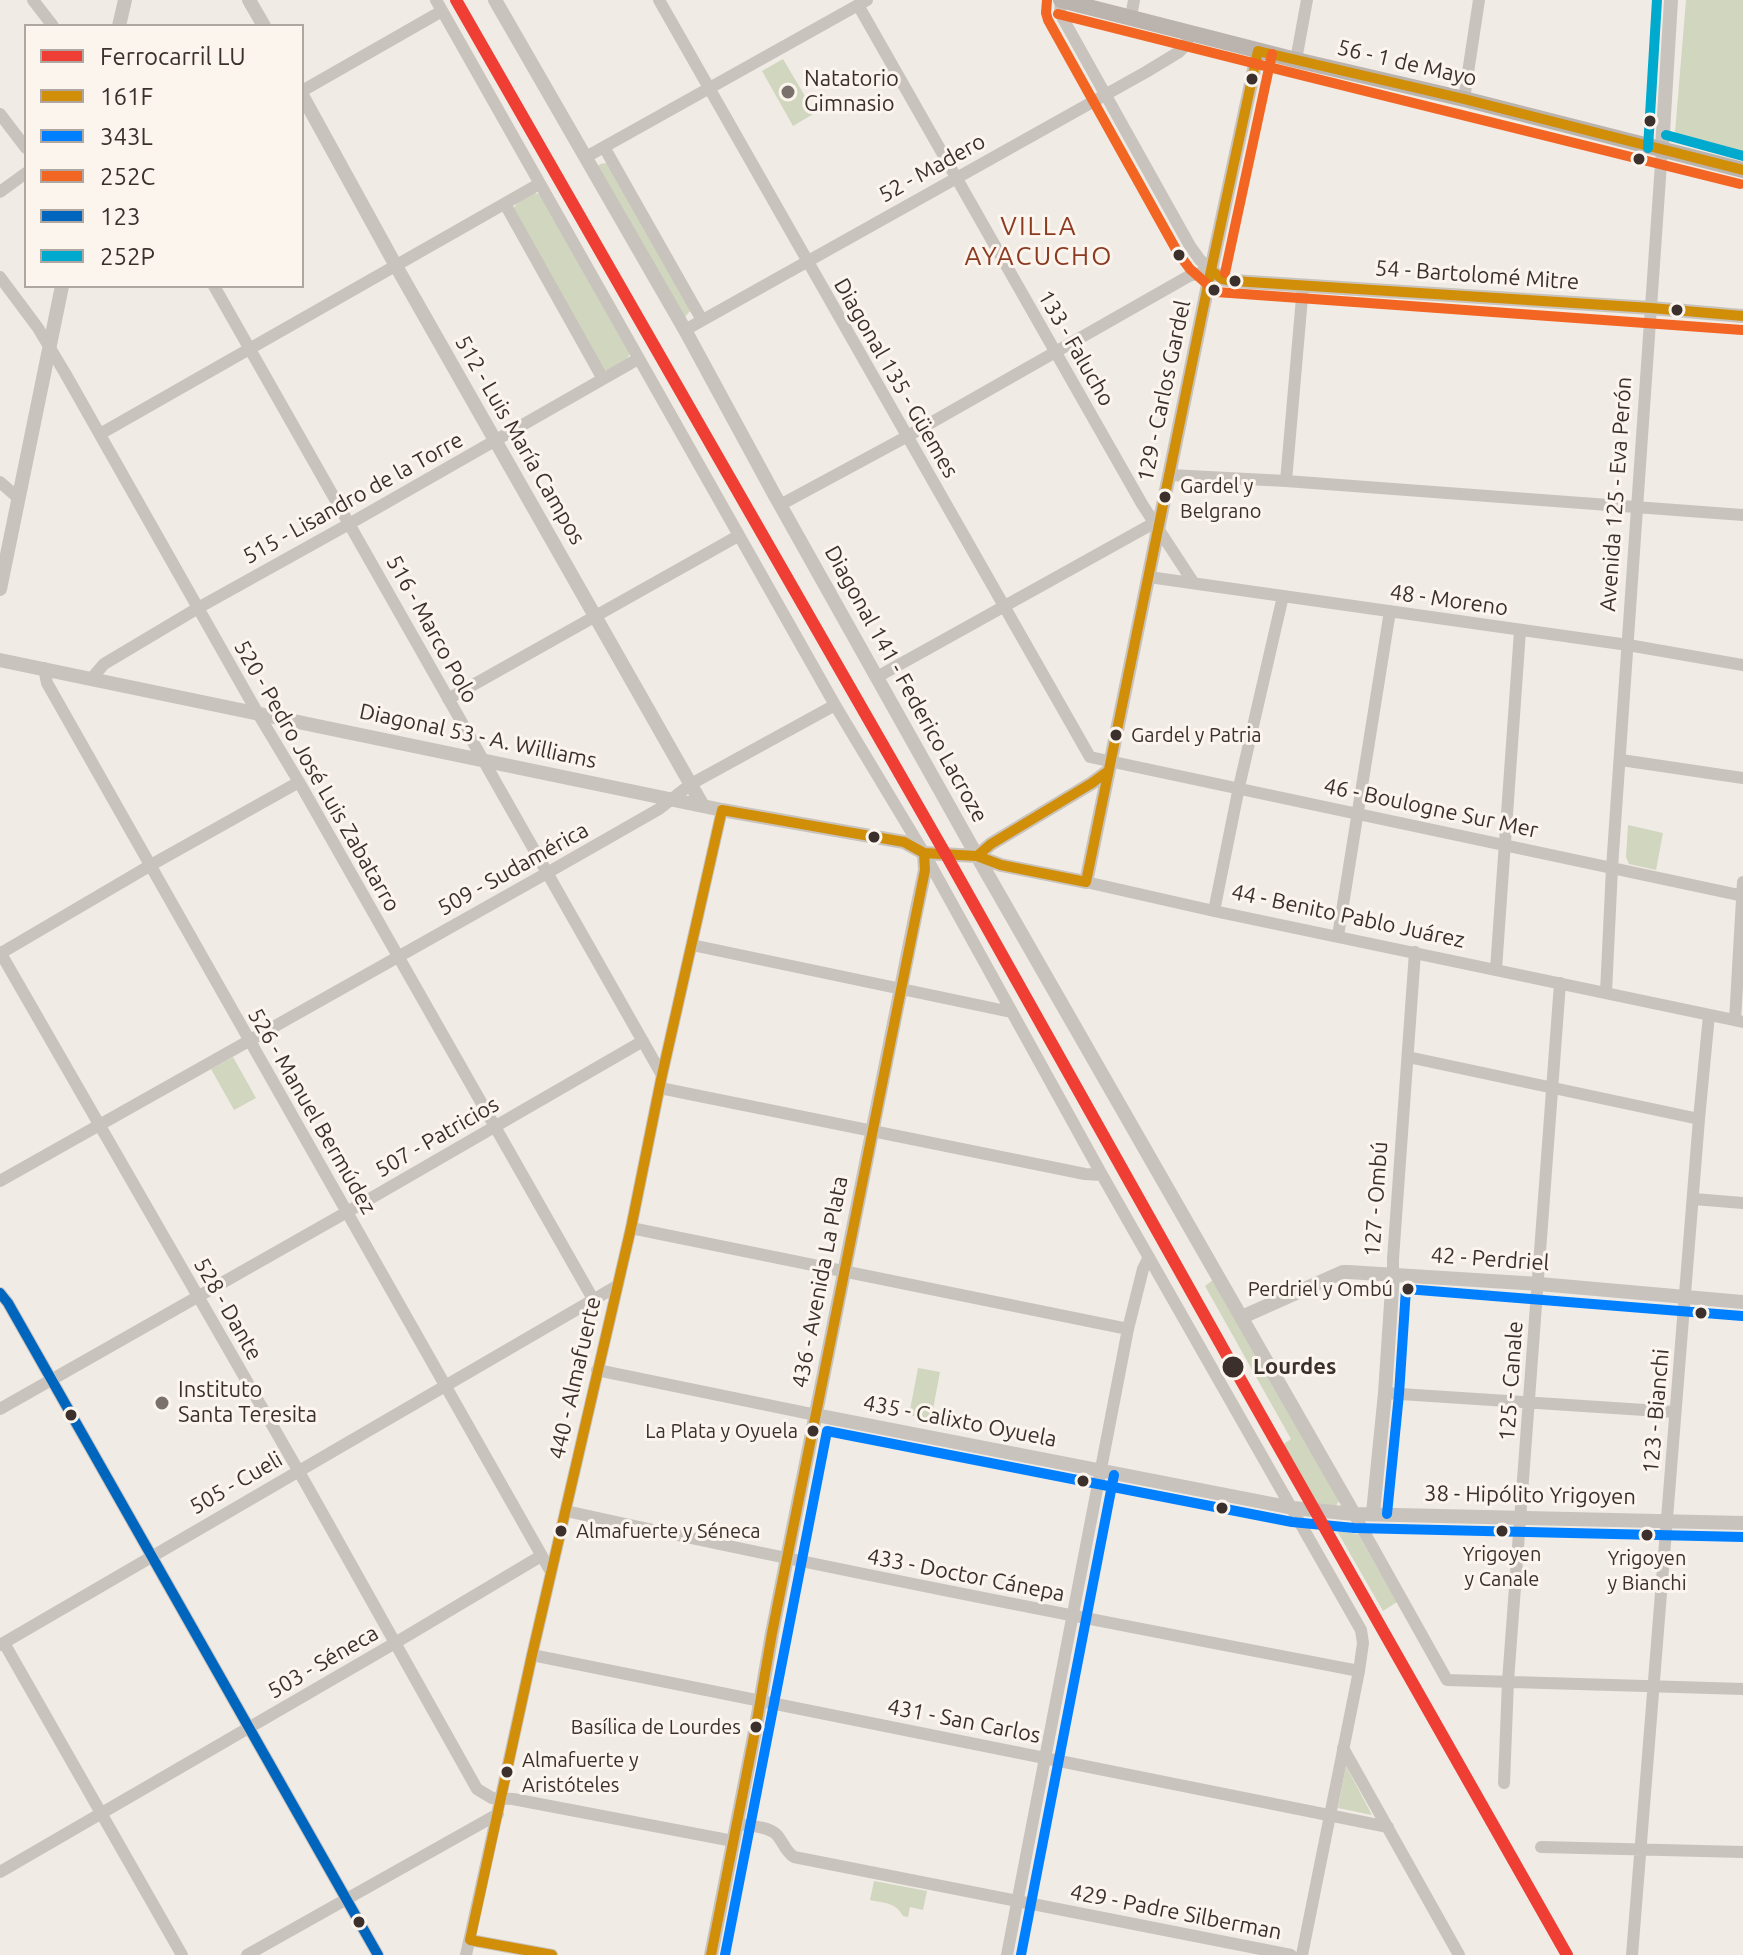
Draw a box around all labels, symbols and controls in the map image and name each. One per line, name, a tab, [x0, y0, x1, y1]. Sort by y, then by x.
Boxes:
legend	[24, 24, 304, 288]
street label: 56 - 1 de Mayo	[1335, 34, 1479, 92]
text: Ferrocarril LU	[100, 43, 246, 70]
place label: Natatorio Gimnasio	[804, 66, 899, 118]
unlabelled marker	[1244, 71, 1260, 87]
text: 161F	[100, 83, 153, 110]
marker: Natatorio Gimnasio	[779, 83, 797, 101]
unlabelled marker	[1642, 113, 1658, 129]
text: 343L	[100, 123, 153, 150]
street label: 52 - Madero	[874, 128, 990, 208]
unlabelled marker	[1631, 151, 1647, 167]
text: 252C	[100, 163, 155, 190]
text: 123	[100, 203, 141, 230]
district label: VILLA AYACUCHO	[965, 210, 1113, 272]
text: 252P	[100, 243, 155, 270]
unlabelled marker	[1171, 247, 1187, 263]
street label: 54 - Bartolomé Mitre	[1374, 255, 1580, 295]
unlabelled marker	[1227, 273, 1243, 289]
street label: Diagonal 135 - Güemes	[828, 274, 964, 482]
unlabelled marker	[1206, 282, 1222, 298]
street label: 133 - Falucho	[1032, 285, 1120, 411]
street label: 129 - Carlos Gardel	[1132, 298, 1196, 484]
unlabelled marker	[1669, 302, 1685, 318]
street label: 512 - Luis María Campos	[449, 331, 591, 549]
street label: Avenida 125 - Eva Perón	[1595, 376, 1637, 612]
street label: 515 - Lisandro de la Torre	[238, 426, 468, 570]
place label: Gardel y Belgrano	[1180, 474, 1261, 521]
marker: Gardel y Belgrano	[1157, 489, 1173, 505]
street label: Diagonal 141 - Federico Lacroze	[819, 541, 993, 827]
street label: 516 - Marco Polo	[380, 550, 484, 708]
street label: 48 - Moreno	[1388, 579, 1510, 621]
street label: 520 - Pedro José Luis Zabatarro	[228, 636, 406, 916]
street label: Diagonal 53 - A. Williams	[357, 698, 599, 774]
place label: Gardel y Patria	[1131, 723, 1262, 747]
marker: Gardel y Patria	[1108, 727, 1124, 743]
street label: 46 - Boulogne Sur Mer	[1321, 772, 1541, 844]
street label: 509 - Sudamérica	[433, 817, 593, 921]
unlabelled marker	[866, 829, 882, 845]
street label: 44 - Benito Pablo Juárez	[1229, 878, 1467, 954]
street label: 526 - Manuel Bermúdez	[242, 1003, 382, 1219]
street label: 507 - Patricios	[371, 1091, 503, 1183]
street label: 127 - Ombú	[1359, 1141, 1393, 1257]
street label: 436 - Avenida La Plata	[786, 1174, 854, 1390]
street label: 42 - Perdriel	[1430, 1242, 1550, 1276]
street label: 528 - Dante	[188, 1253, 268, 1365]
place label: Perdriel y Ombú	[1248, 1277, 1393, 1301]
marker: Perdriel y Ombú	[1400, 1281, 1416, 1297]
street label: 440 - Almafuerte	[543, 1294, 607, 1462]
unlabelled marker	[1693, 1305, 1709, 1321]
street label: 125 - Canale	[1494, 1320, 1528, 1442]
street label: 123 - Bianchi	[1637, 1348, 1675, 1474]
marker: Lourdes	[1220, 1354, 1246, 1380]
place label: Lourdes	[1253, 1354, 1336, 1380]
place label: Instituto Santa Teresita	[178, 1377, 317, 1428]
street label: 435 - Calixto Oyuela	[861, 1389, 1059, 1453]
marker: Instituto Santa Teresita	[153, 1394, 171, 1412]
unlabelled marker	[63, 1407, 79, 1423]
place label: La Plata y Oyuela	[645, 1419, 798, 1443]
marker: La Plata y Oyuela	[805, 1423, 821, 1439]
street label: 505 - Cueli	[185, 1446, 287, 1520]
unlabelled marker	[1075, 1473, 1091, 1489]
street label: 38 - Hipólito Yrigoyen	[1424, 1480, 1636, 1510]
unlabelled marker	[1214, 1500, 1230, 1516]
place label: Almafuerte y Séneca	[576, 1519, 761, 1543]
marker: Almafuerte y Séneca	[553, 1523, 569, 1539]
marker: Yrigoyen y Canale	[1494, 1523, 1510, 1539]
marker: Yrigoyen y Bianchi	[1639, 1527, 1655, 1543]
place label: Yrigoyen y Canale	[1463, 1542, 1541, 1589]
street label: 433 - Doctor Cánepa	[865, 1543, 1067, 1607]
place label: Yrigoyen y Bianchi	[1607, 1546, 1687, 1593]
street label: 503 - Séneca	[263, 1620, 383, 1704]
street label: 431 - San Carlos	[885, 1693, 1043, 1749]
place label: Basílica de Lourdes	[571, 1715, 741, 1739]
marker: Basílica de Lourdes	[748, 1719, 764, 1735]
place label: Almafuerte y Aristóteles	[522, 1748, 639, 1795]
marker: Almafuerte y Aristóteles	[499, 1764, 515, 1780]
street label: 429 - Padre Silberman	[1068, 1879, 1284, 1945]
unlabelled marker	[351, 1914, 367, 1930]

